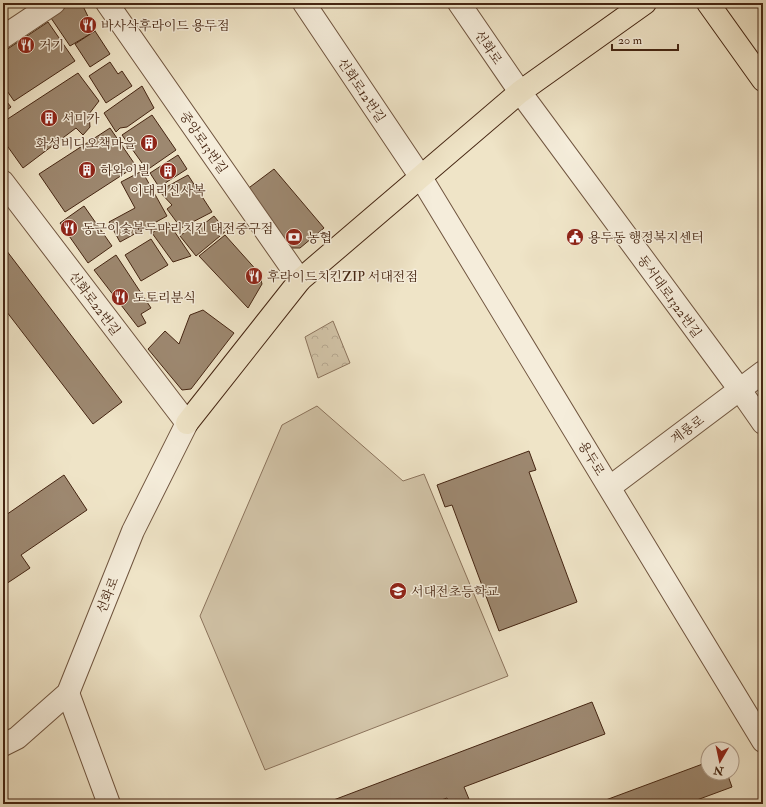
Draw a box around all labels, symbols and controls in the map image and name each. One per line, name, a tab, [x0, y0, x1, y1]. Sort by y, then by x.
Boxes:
restaurant icon: 바사삭후라이드 용두점	[78, 15, 98, 35]
place label: 바사삭후라이드 용두점	[101, 18, 229, 34]
scale bar	[612, 26, 678, 52]
street label: 선화로	[471, 27, 506, 68]
text: 20 m	[618, 33, 643, 48]
restaurant icon: 거기	[16, 35, 36, 55]
place label: 거기	[39, 38, 64, 54]
street label: 선화로12번길	[334, 55, 389, 126]
building icon: 서미가	[39, 108, 59, 128]
street label: 중앙로13번길	[176, 108, 231, 177]
place label: 서미가	[62, 111, 100, 127]
building icon: 화성비디오책마을	[139, 133, 159, 153]
place label: 화성비디오책마을	[36, 136, 136, 152]
building icon: 하와이빌	[77, 160, 97, 180]
building icon: 이태리신사복	[158, 161, 178, 181]
place label: 하와이빌	[100, 163, 150, 179]
place label: 이태리신사복	[130, 183, 206, 199]
restaurant icon: 동근이숯불두마리치킨 대전중구점	[59, 218, 79, 238]
place label: 동근이숯불두마리치킨 대전중구점	[82, 221, 273, 237]
bank icon: 농협	[284, 227, 304, 247]
public building icon: 용두동 행정복지센터	[565, 227, 585, 247]
place label: 농협	[307, 230, 332, 246]
place label: 용두동 행정복지센터	[588, 230, 704, 246]
street label: 동서대로1322번길	[634, 252, 705, 341]
restaurant icon: 후라이드치킨ZIP 서대전점	[244, 266, 264, 286]
street label: 선화로22번길	[65, 268, 123, 339]
place label: 후라이드치킨ZIP 서대전점	[267, 269, 418, 285]
restaurant icon: 도토리분식	[110, 287, 130, 307]
place label: 도토리분식	[133, 290, 196, 306]
street label: 계룡로	[668, 412, 708, 448]
street label: 용두로	[575, 438, 608, 479]
street label: 선화로	[93, 575, 123, 616]
school or university icon: 서대전초등학교	[388, 581, 408, 601]
place label: 서대전초등학교	[411, 584, 499, 600]
north arrow	[700, 741, 740, 781]
text: N	[712, 763, 725, 778]

